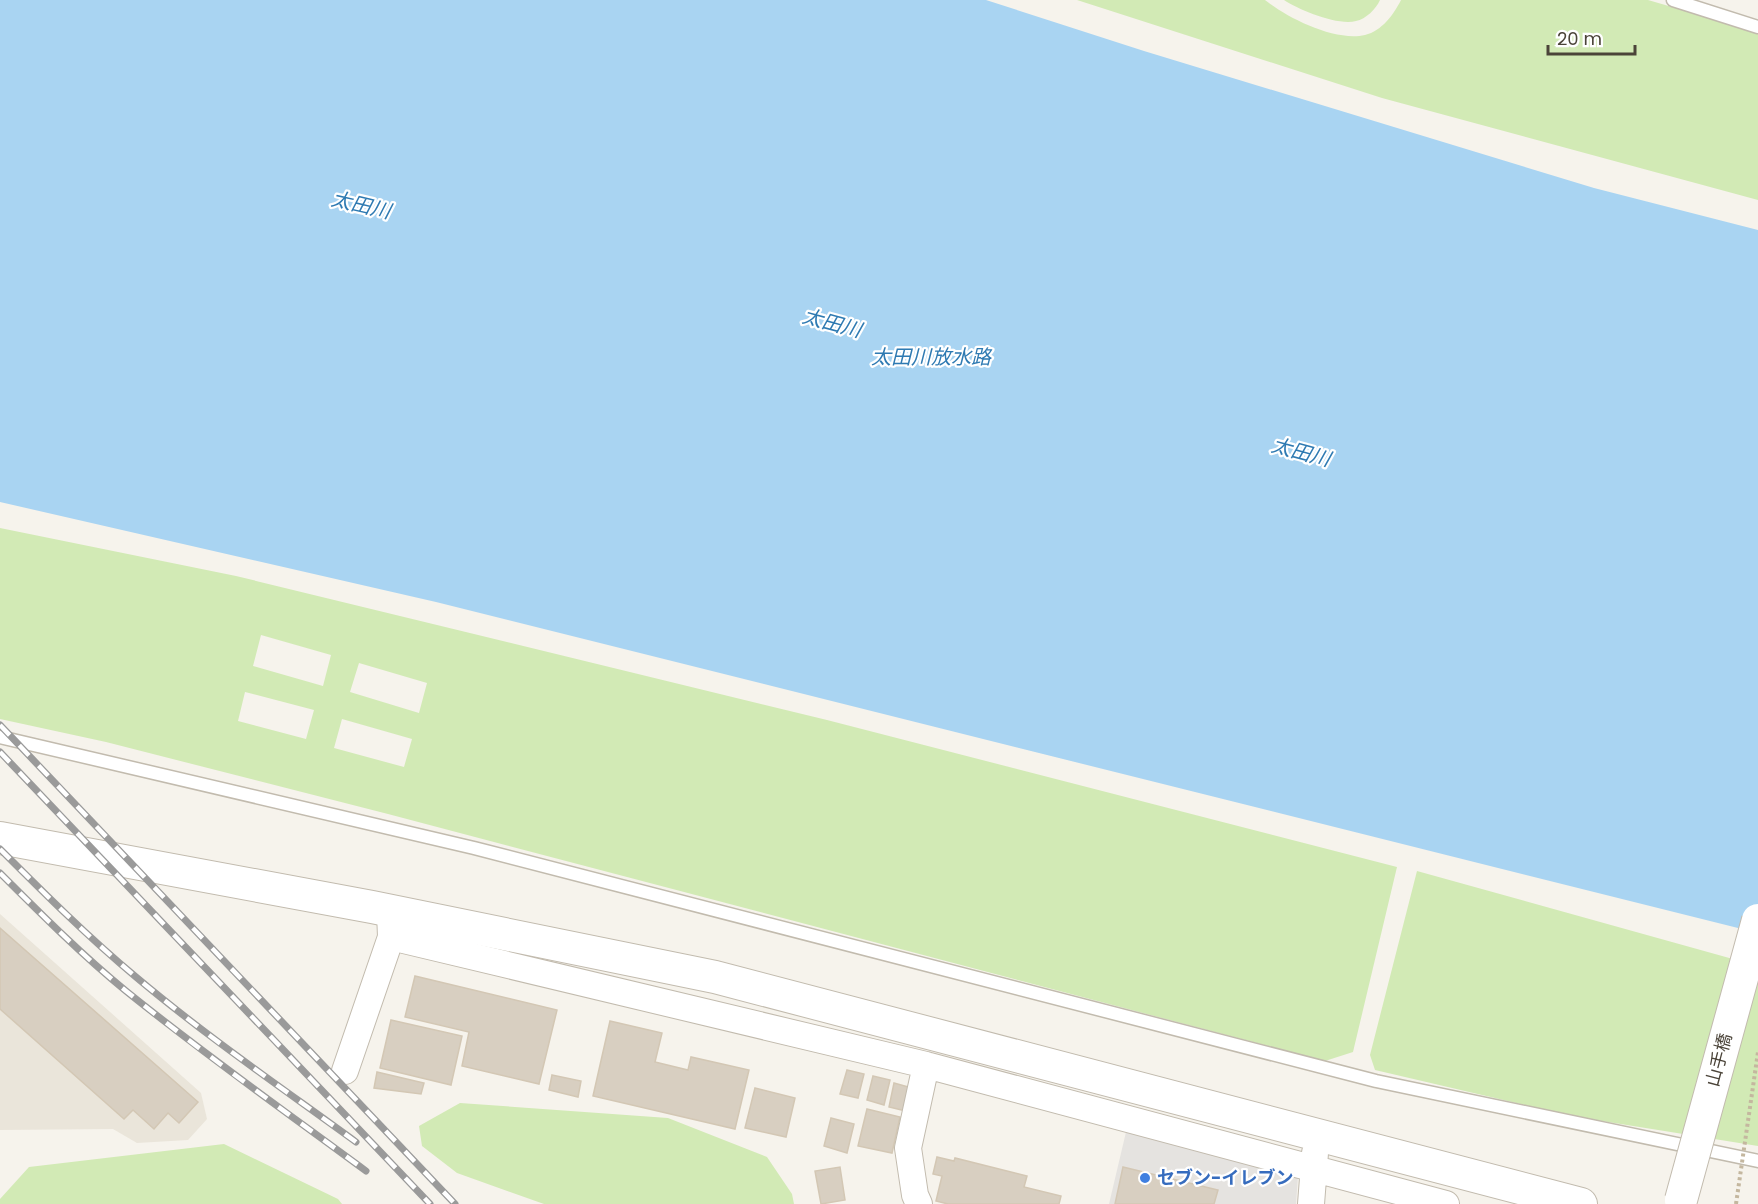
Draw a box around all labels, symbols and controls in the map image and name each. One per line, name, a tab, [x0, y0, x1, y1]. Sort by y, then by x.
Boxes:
scale bar	[1548, 18, 1635, 56]
text: 20 m	[1557, 26, 1602, 51]
water label: 太田川	[329, 185, 395, 226]
water label: 太田川	[799, 302, 867, 345]
water label: 太田川放水路	[871, 343, 993, 371]
water label: 太田川	[1268, 431, 1336, 474]
street label: 山手橋	[1699, 1031, 1738, 1089]
place label: セブン-イレブン	[1157, 1165, 1293, 1190]
marker: セブン-イレブン	[1138, 1171, 1152, 1185]

